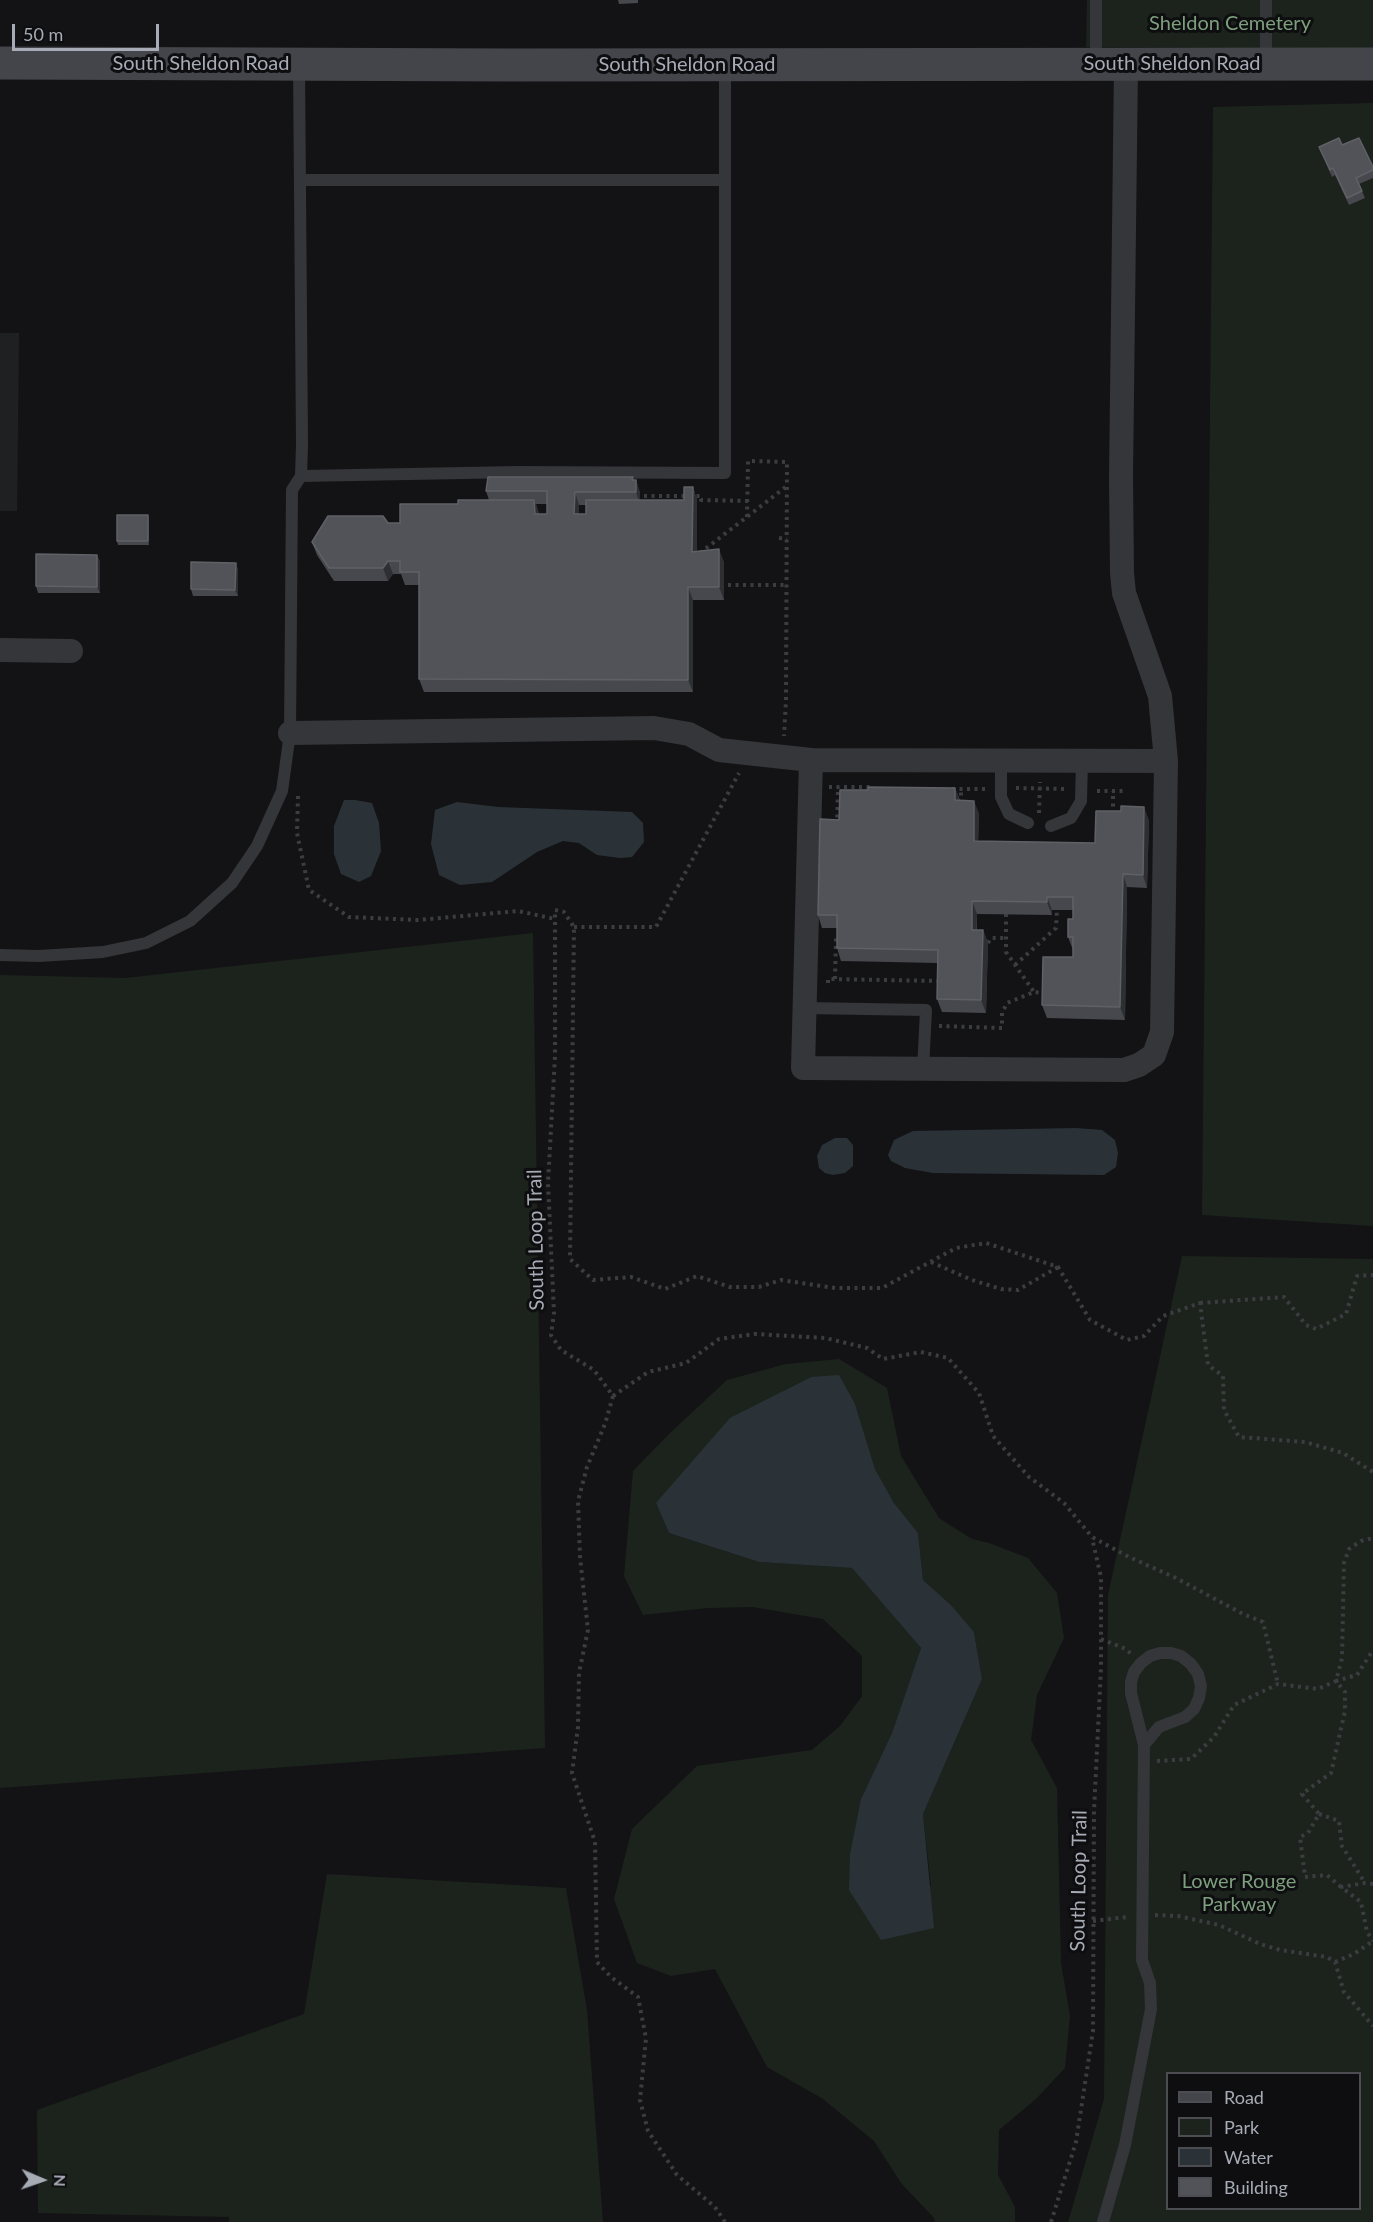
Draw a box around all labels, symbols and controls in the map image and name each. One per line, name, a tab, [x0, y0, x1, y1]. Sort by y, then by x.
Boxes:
scale bar	[15, 12, 162, 50]
park label: Sheldon Cemetery	[1149, 12, 1311, 36]
text: 50 m	[23, 23, 63, 45]
street label: South Sheldon Road	[112, 52, 290, 76]
street label: South Sheldon Road	[1083, 52, 1261, 76]
street label: South Sheldon Road	[598, 53, 776, 77]
street label: South Loop Trail	[523, 1169, 549, 1311]
street label: South Loop Trail	[1066, 1810, 1092, 1952]
park label: Lower Rouge Parkway	[1182, 1870, 1296, 1917]
legend	[1166, 2072, 1361, 2210]
text: Road	[1224, 2086, 1264, 2108]
text: Park	[1224, 2116, 1259, 2138]
text: Water	[1224, 2146, 1273, 2168]
north arrow	[12, 2150, 72, 2210]
text: N	[51, 2174, 70, 2187]
text: Building	[1224, 2176, 1288, 2198]

